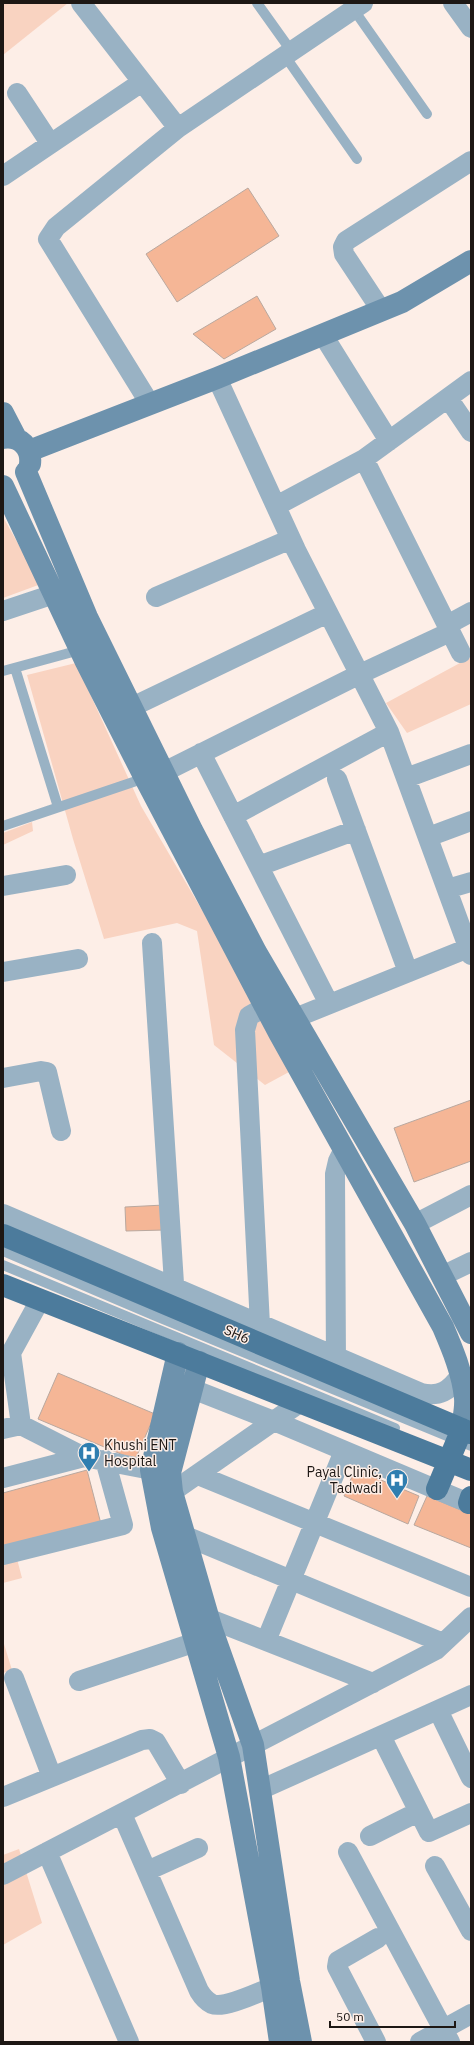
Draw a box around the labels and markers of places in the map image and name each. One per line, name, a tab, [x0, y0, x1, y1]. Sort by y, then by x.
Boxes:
place label: Khushi ENT Hospital	[104, 1436, 176, 1470]
hospital icon: Khushi ENT Hospital	[76, 1440, 102, 1473]
place label: Payal Clinic, Tadwadi	[307, 1463, 382, 1497]
hospital icon: Payal Clinic, Tadwadi	[384, 1467, 410, 1500]

